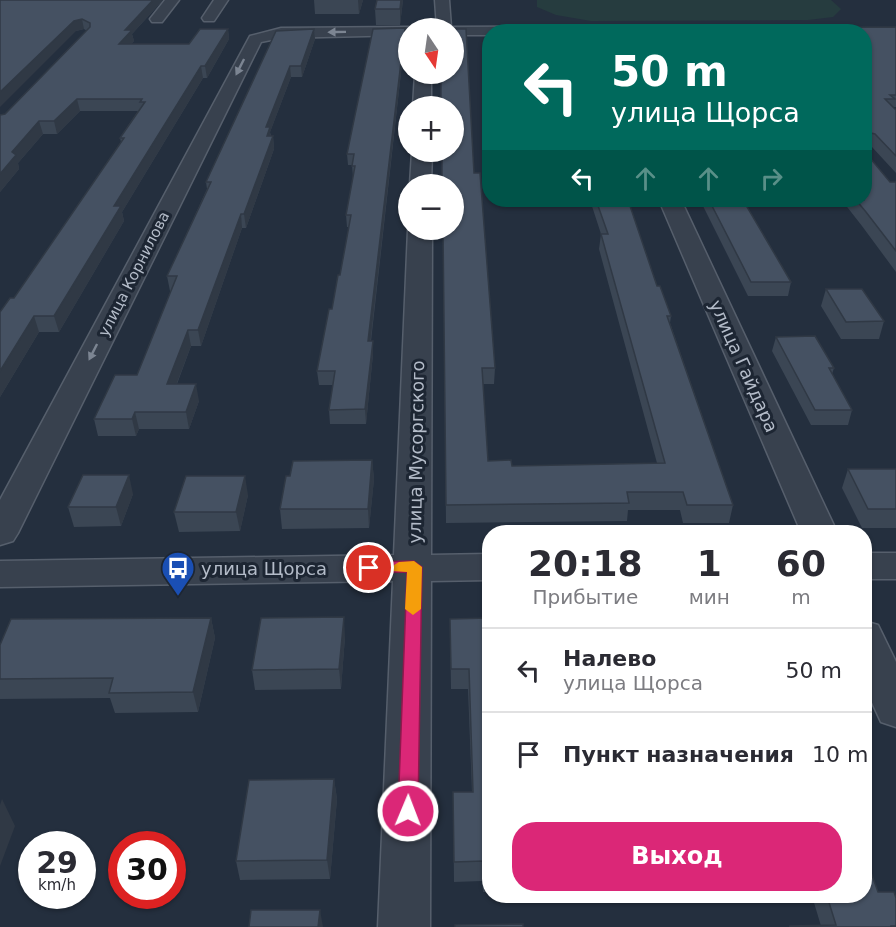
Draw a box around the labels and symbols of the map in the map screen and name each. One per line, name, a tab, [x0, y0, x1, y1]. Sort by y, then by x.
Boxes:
north arrow	[398, 18, 464, 84]
one-way arrow	[327, 27, 346, 37]
one-way arrow	[236, 58, 246, 76]
street label: улица Корнилова	[95, 208, 173, 340]
street label: улица Гайдара	[705, 297, 783, 435]
one-way arrow	[88, 344, 98, 361]
street label: улица Мусоргского	[404, 360, 428, 544]
pin	[343, 542, 394, 593]
bus stop icon: улица Щорса	[160, 550, 196, 597]
place label: улица Щорса	[201, 558, 327, 579]
position arrow	[376, 779, 440, 843]
speed limit sign: 30	[108, 831, 186, 909]

